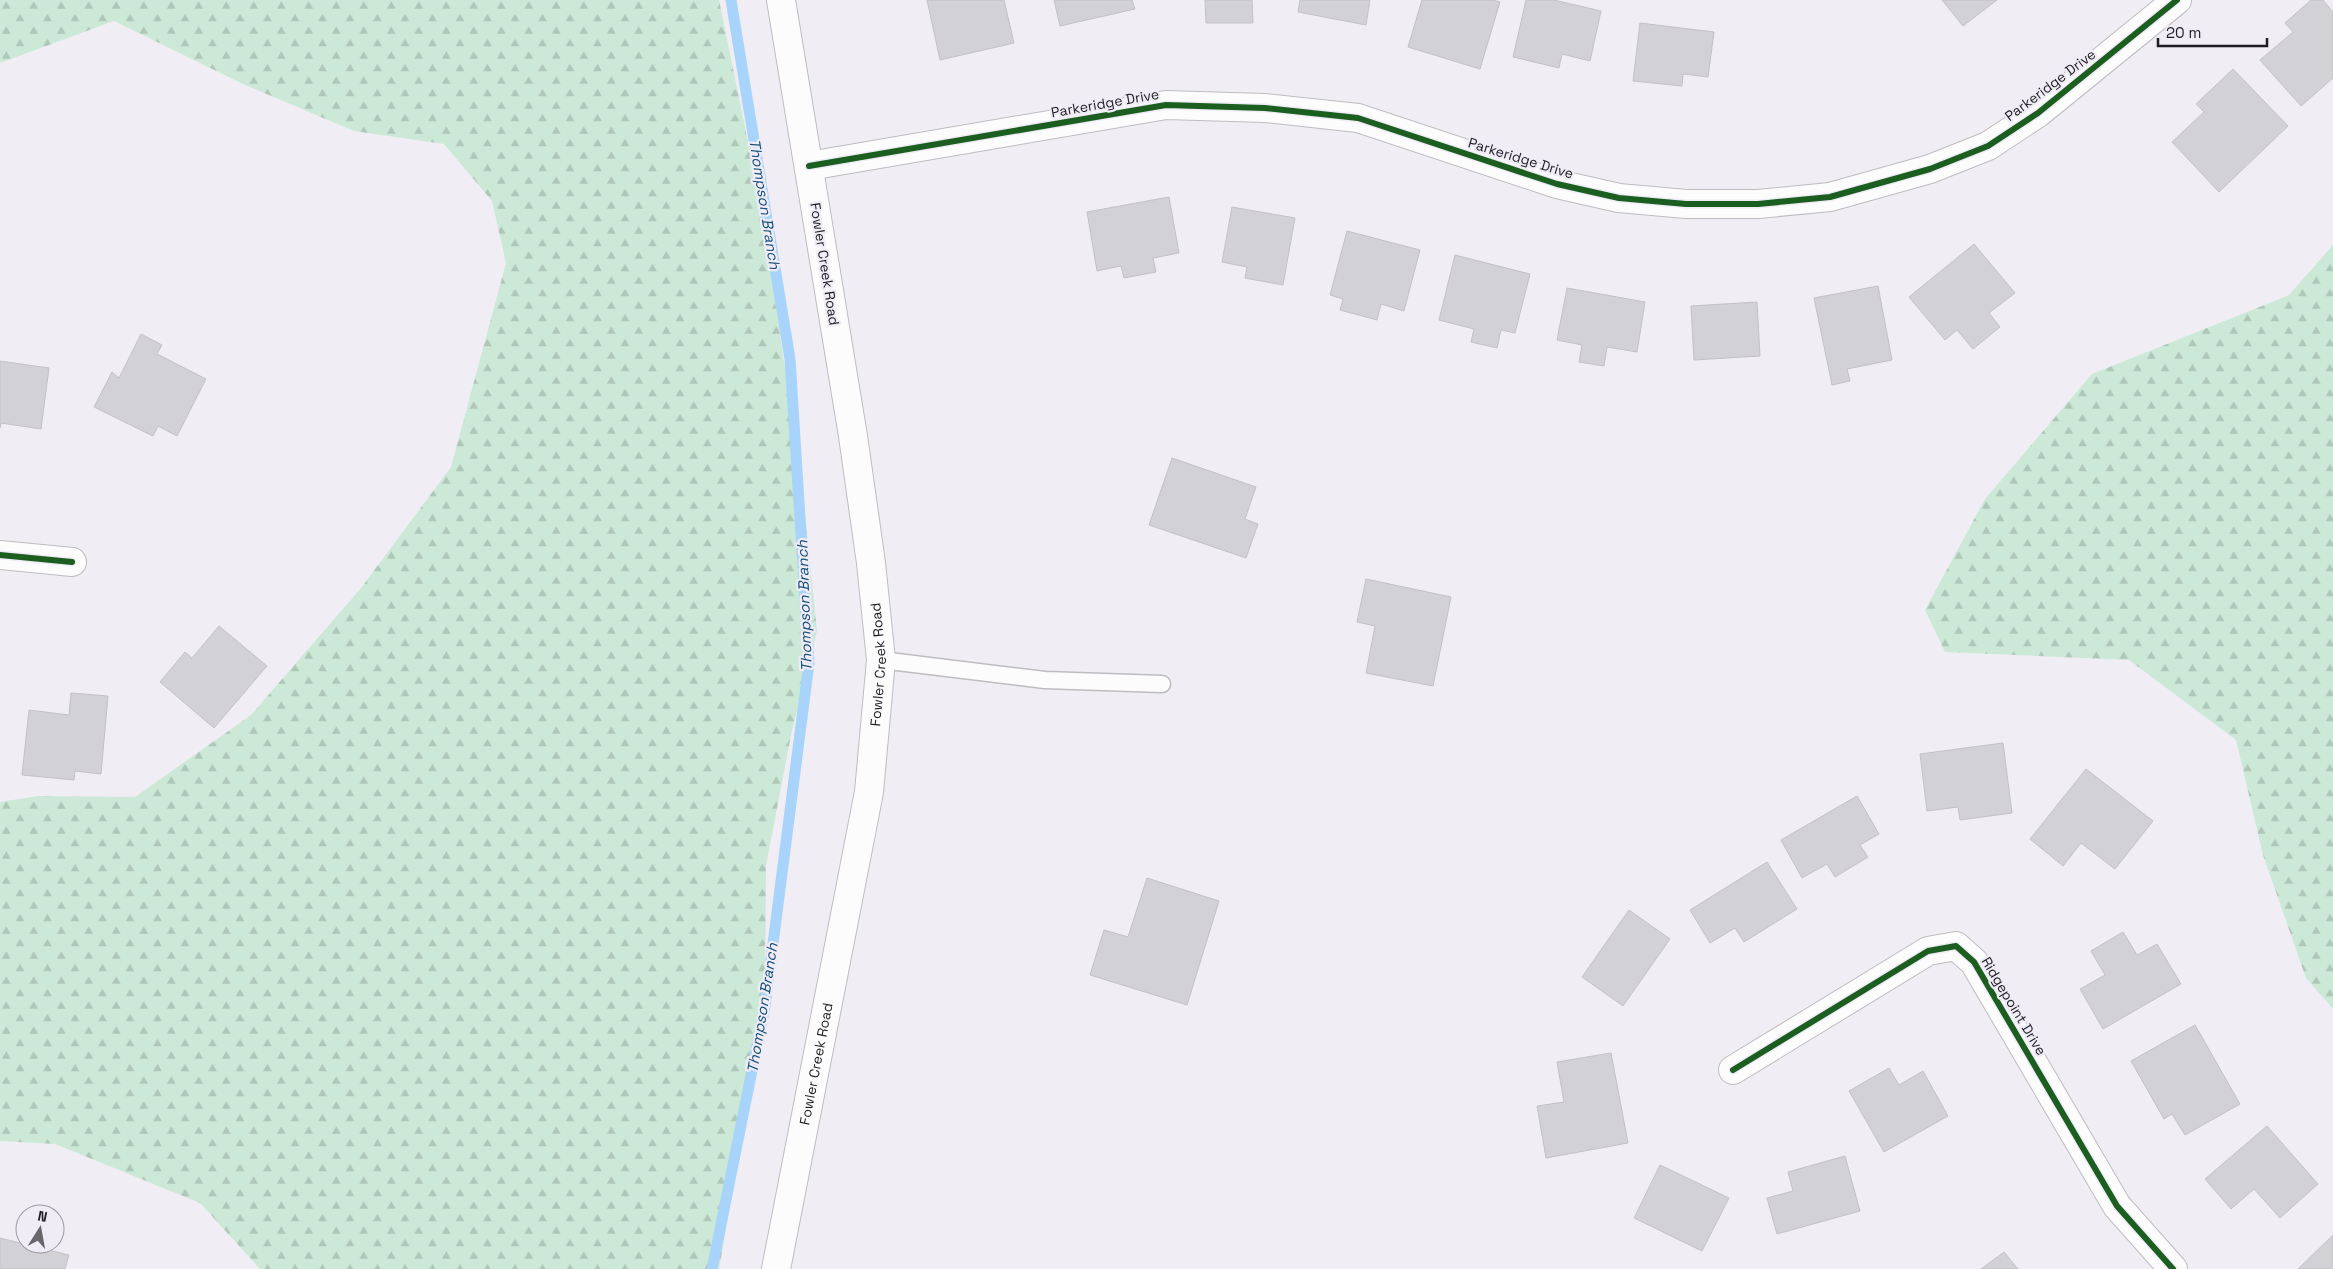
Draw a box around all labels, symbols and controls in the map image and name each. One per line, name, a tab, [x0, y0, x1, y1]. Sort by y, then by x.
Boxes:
scale bar	[2158, 15, 2267, 47]
text: 20 m	[2166, 23, 2201, 42]
street label: Parkeridge Drive	[2001, 45, 2099, 125]
street label: Parkeridge Drive	[1050, 85, 1160, 121]
street label: Parkeridge Drive	[1466, 133, 1576, 183]
water label: Thompson Branch	[745, 138, 785, 271]
street label: Fowler Creek Road	[806, 201, 844, 327]
water label: Thompson Branch	[792, 539, 816, 672]
street label: Fowler Creek Road	[866, 602, 890, 727]
water label: Thompson Branch	[742, 941, 782, 1074]
street label: Ridgepoint Drive	[1978, 954, 2050, 1058]
street label: Fowler Creek Road	[795, 1001, 837, 1126]
north arrow	[15, 1204, 65, 1254]
text: N	[36, 1207, 49, 1226]

